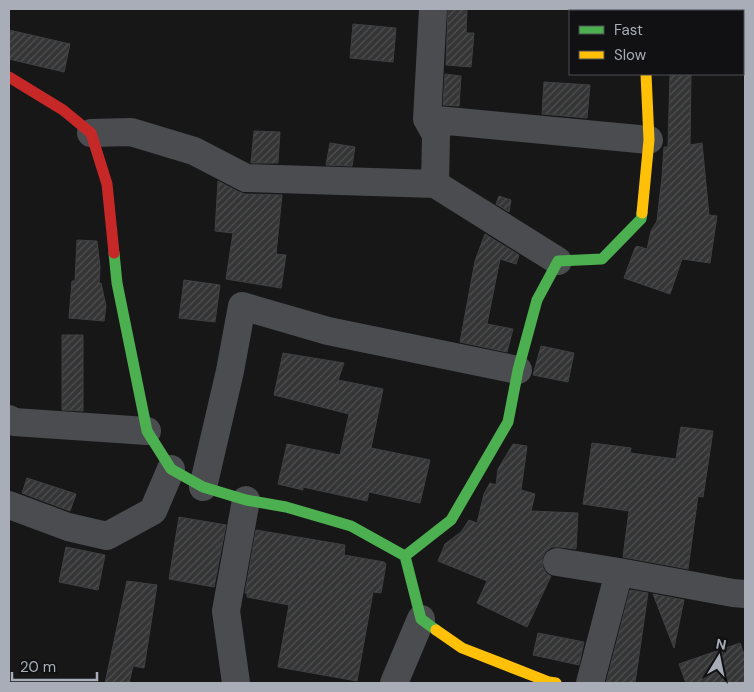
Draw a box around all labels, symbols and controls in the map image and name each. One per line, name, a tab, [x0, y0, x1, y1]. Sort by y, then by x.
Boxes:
legend	[569, 10, 744, 75]
text: Fast	[614, 20, 643, 40]
text: Slow	[614, 45, 647, 65]
north arrow	[694, 632, 744, 682]
text: N	[715, 634, 728, 654]
scale bar	[12, 650, 98, 682]
text: 20 m	[20, 657, 56, 677]

